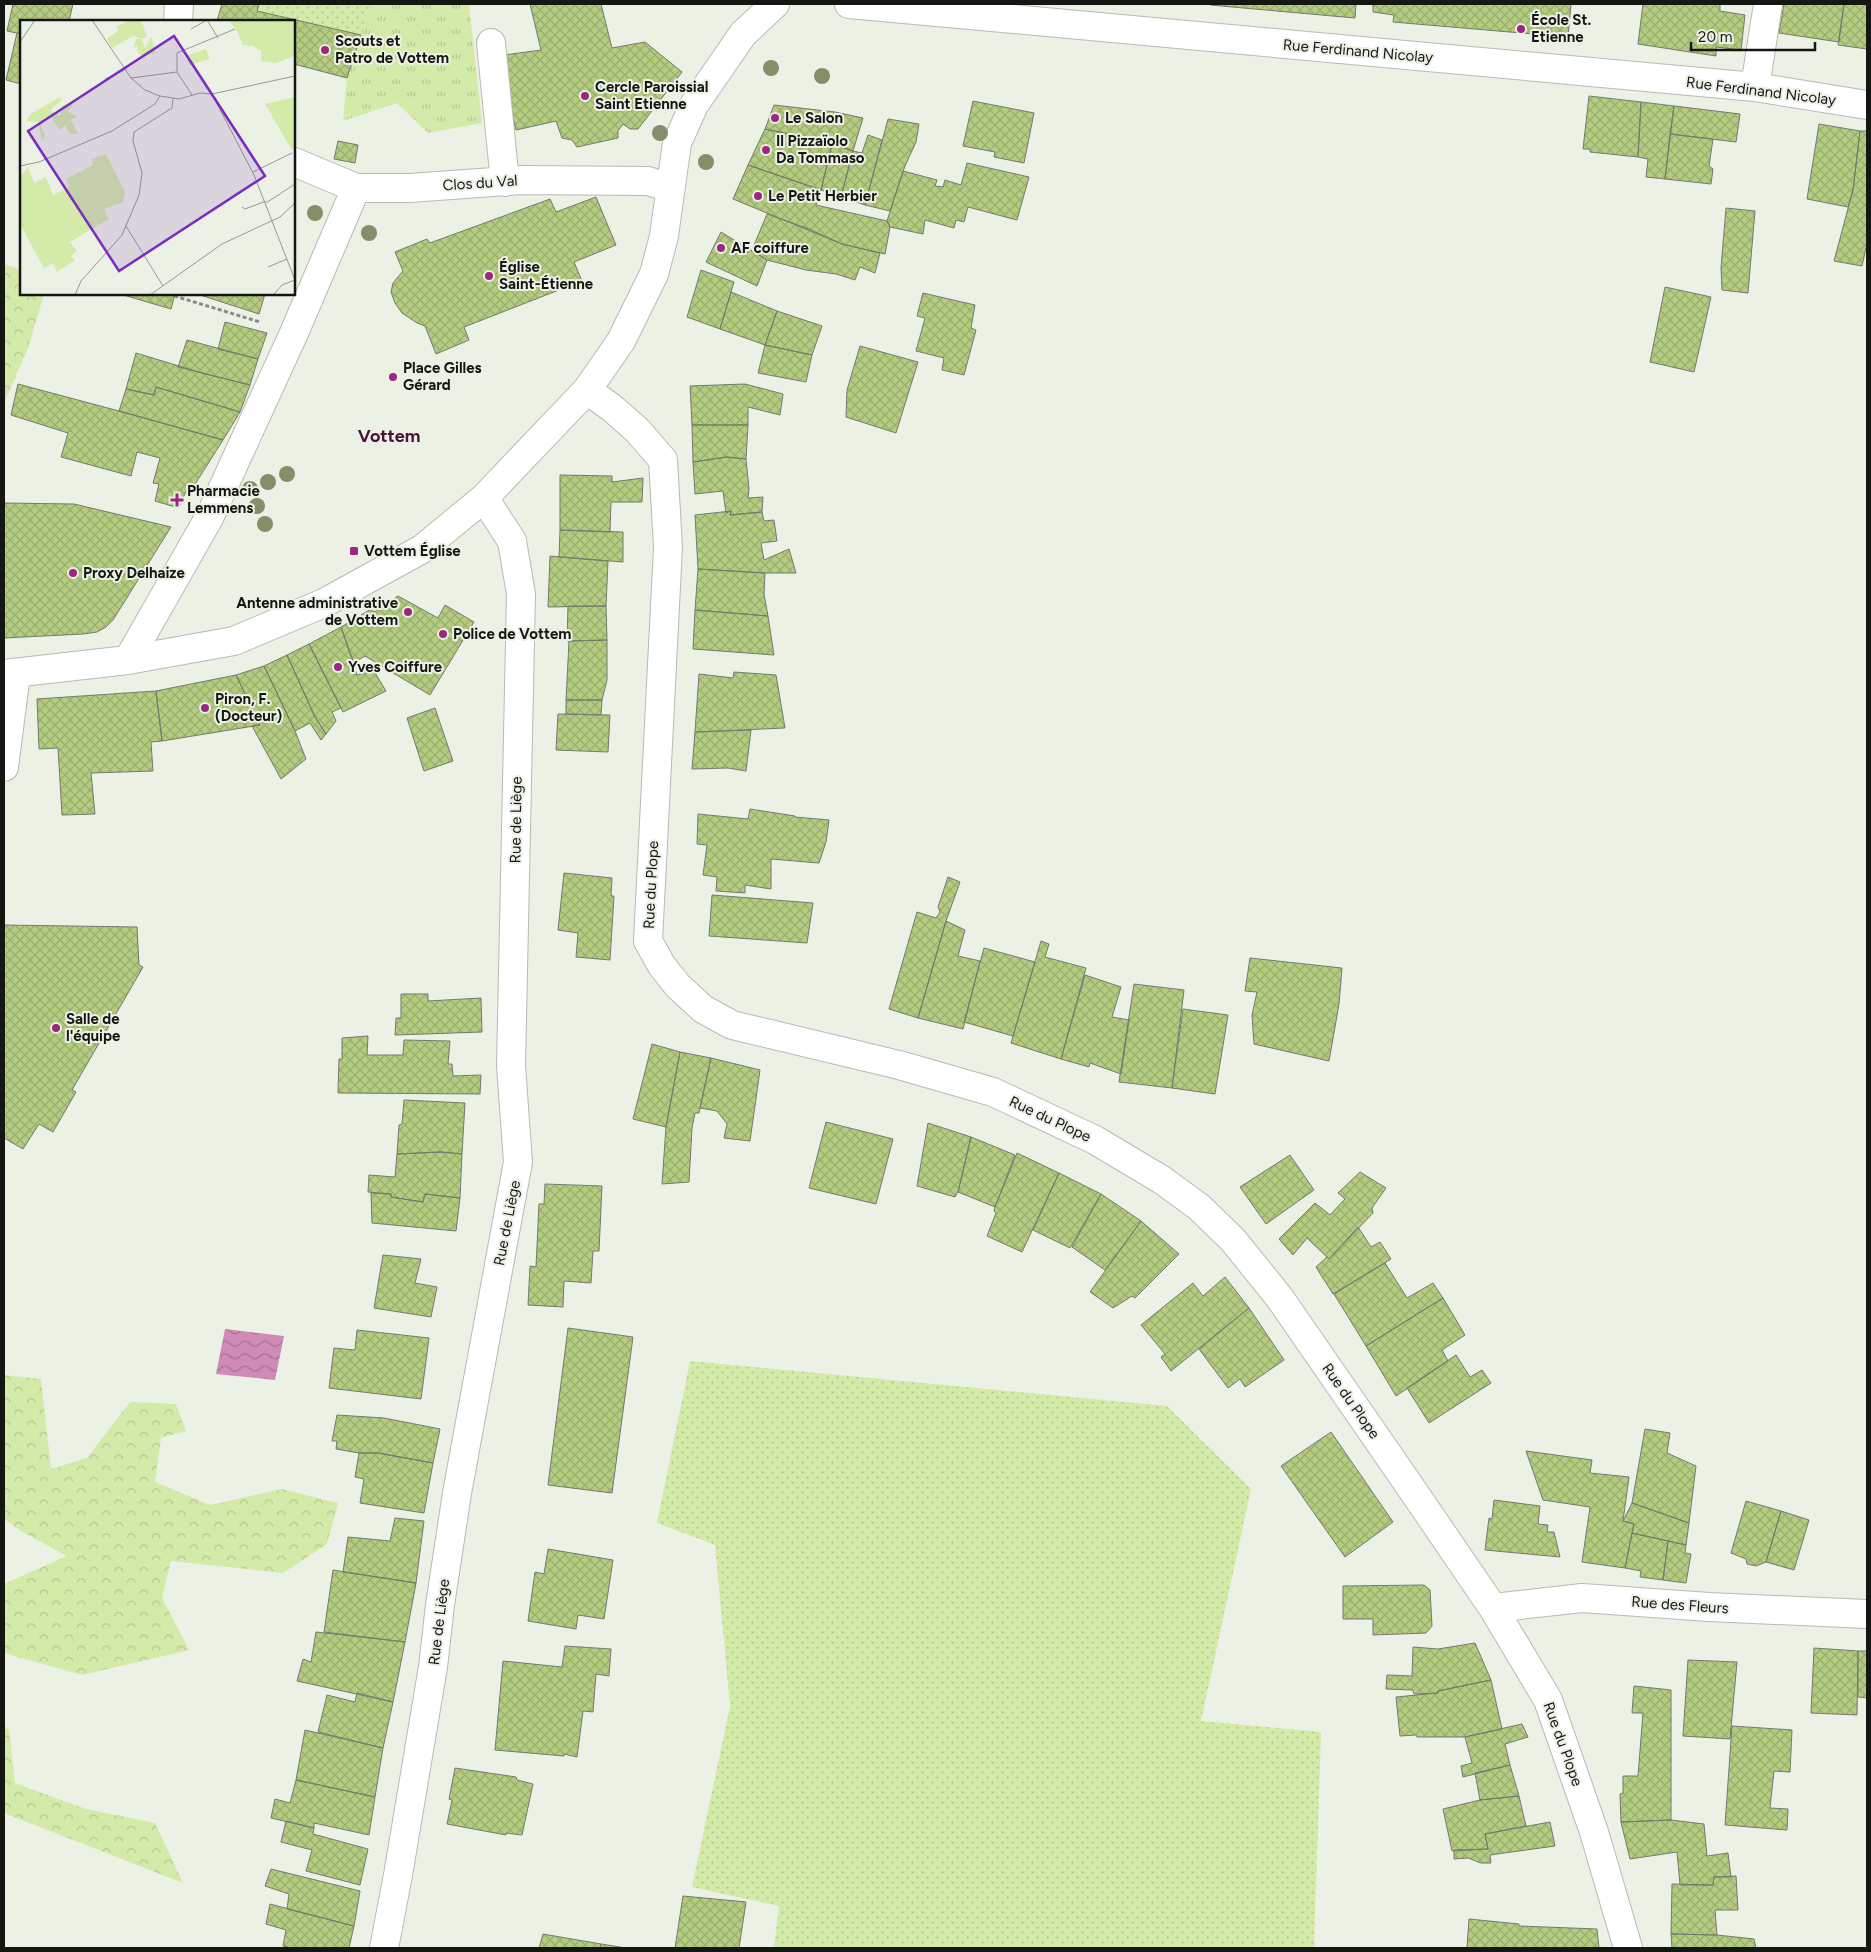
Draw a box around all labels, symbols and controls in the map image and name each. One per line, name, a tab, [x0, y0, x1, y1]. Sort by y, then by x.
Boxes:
place label: École St. Etienne	[1531, 11, 1591, 46]
inset map	[20, 20, 295, 295]
scale bar	[1691, 20, 1815, 52]
marker: École St. Etienne	[1515, 23, 1527, 35]
text: 20 m	[1698, 28, 1732, 46]
place label: Scouts et Patro de Vottem	[335, 32, 449, 67]
street label: Rue Ferdinand Nicolay	[1282, 35, 1434, 67]
marker: Scouts et Patro de Vottem	[319, 44, 331, 56]
street label: Rue Ferdinand Nicolay	[1685, 73, 1837, 109]
place label: Cercle Paroissial Saint Etienne	[595, 78, 708, 113]
marker: Cercle Paroissial Saint Etienne	[579, 90, 591, 102]
place label: Le Salon	[785, 109, 843, 127]
marker: Le Salon	[769, 112, 781, 124]
place label: Il Pizzaïolo Da Tommaso	[776, 132, 865, 167]
marker: Il Pizzaïolo Da Tommaso	[760, 144, 772, 156]
street label: Clos du Val	[442, 171, 518, 195]
place label: Le Petit Herbier	[768, 187, 877, 205]
marker: Le Petit Herbier	[752, 190, 764, 202]
place label: AF coiffure	[731, 239, 809, 257]
marker: AF coiffure	[715, 242, 727, 254]
place label: Église Saint-Étienne	[499, 258, 594, 293]
marker: Église Saint-Étienne	[483, 270, 495, 282]
place label: Place Gilles Gérard	[403, 359, 482, 394]
marker: Place Gilles Gérard	[387, 371, 399, 383]
district label: Vottem	[358, 425, 420, 447]
place label: Pharmacie Lemmens	[187, 482, 260, 517]
marker: Pharmacie Lemmens	[171, 494, 183, 506]
place label: Vottem Église	[364, 542, 461, 560]
marker: Vottem Église	[348, 545, 360, 557]
place label: Proxy Delhaize	[83, 564, 186, 582]
marker: Proxy Delhaize	[67, 567, 79, 579]
place label: Antenne administrative de Vottem	[236, 594, 399, 629]
marker: Antenne administrative de Vottem	[402, 606, 414, 618]
place label: Police de Vottem	[453, 625, 571, 643]
marker: Police de Vottem	[437, 628, 449, 640]
place label: Yves Coiffure	[348, 658, 443, 676]
marker: Yves Coiffure	[332, 661, 344, 673]
place label: Piron, F. (Docteur)	[215, 690, 283, 725]
marker: Piron, F. (Docteur)	[199, 702, 211, 714]
street label: Rue de Liège	[506, 776, 526, 864]
street label: Rue du Plope	[640, 840, 662, 930]
place label: Salle de l'équipe	[66, 1010, 121, 1045]
marker: Salle de l'équipe	[50, 1022, 62, 1034]
street label: Rue du Plope	[1006, 1092, 1094, 1146]
street label: Rue de Liège	[490, 1179, 524, 1267]
street label: Rue du Plope	[1318, 1360, 1384, 1442]
street label: Rue de Liège	[425, 1578, 453, 1666]
street label: Rue des Fleurs	[1631, 1593, 1729, 1617]
street label: Rue du Plope	[1539, 1699, 1587, 1789]

